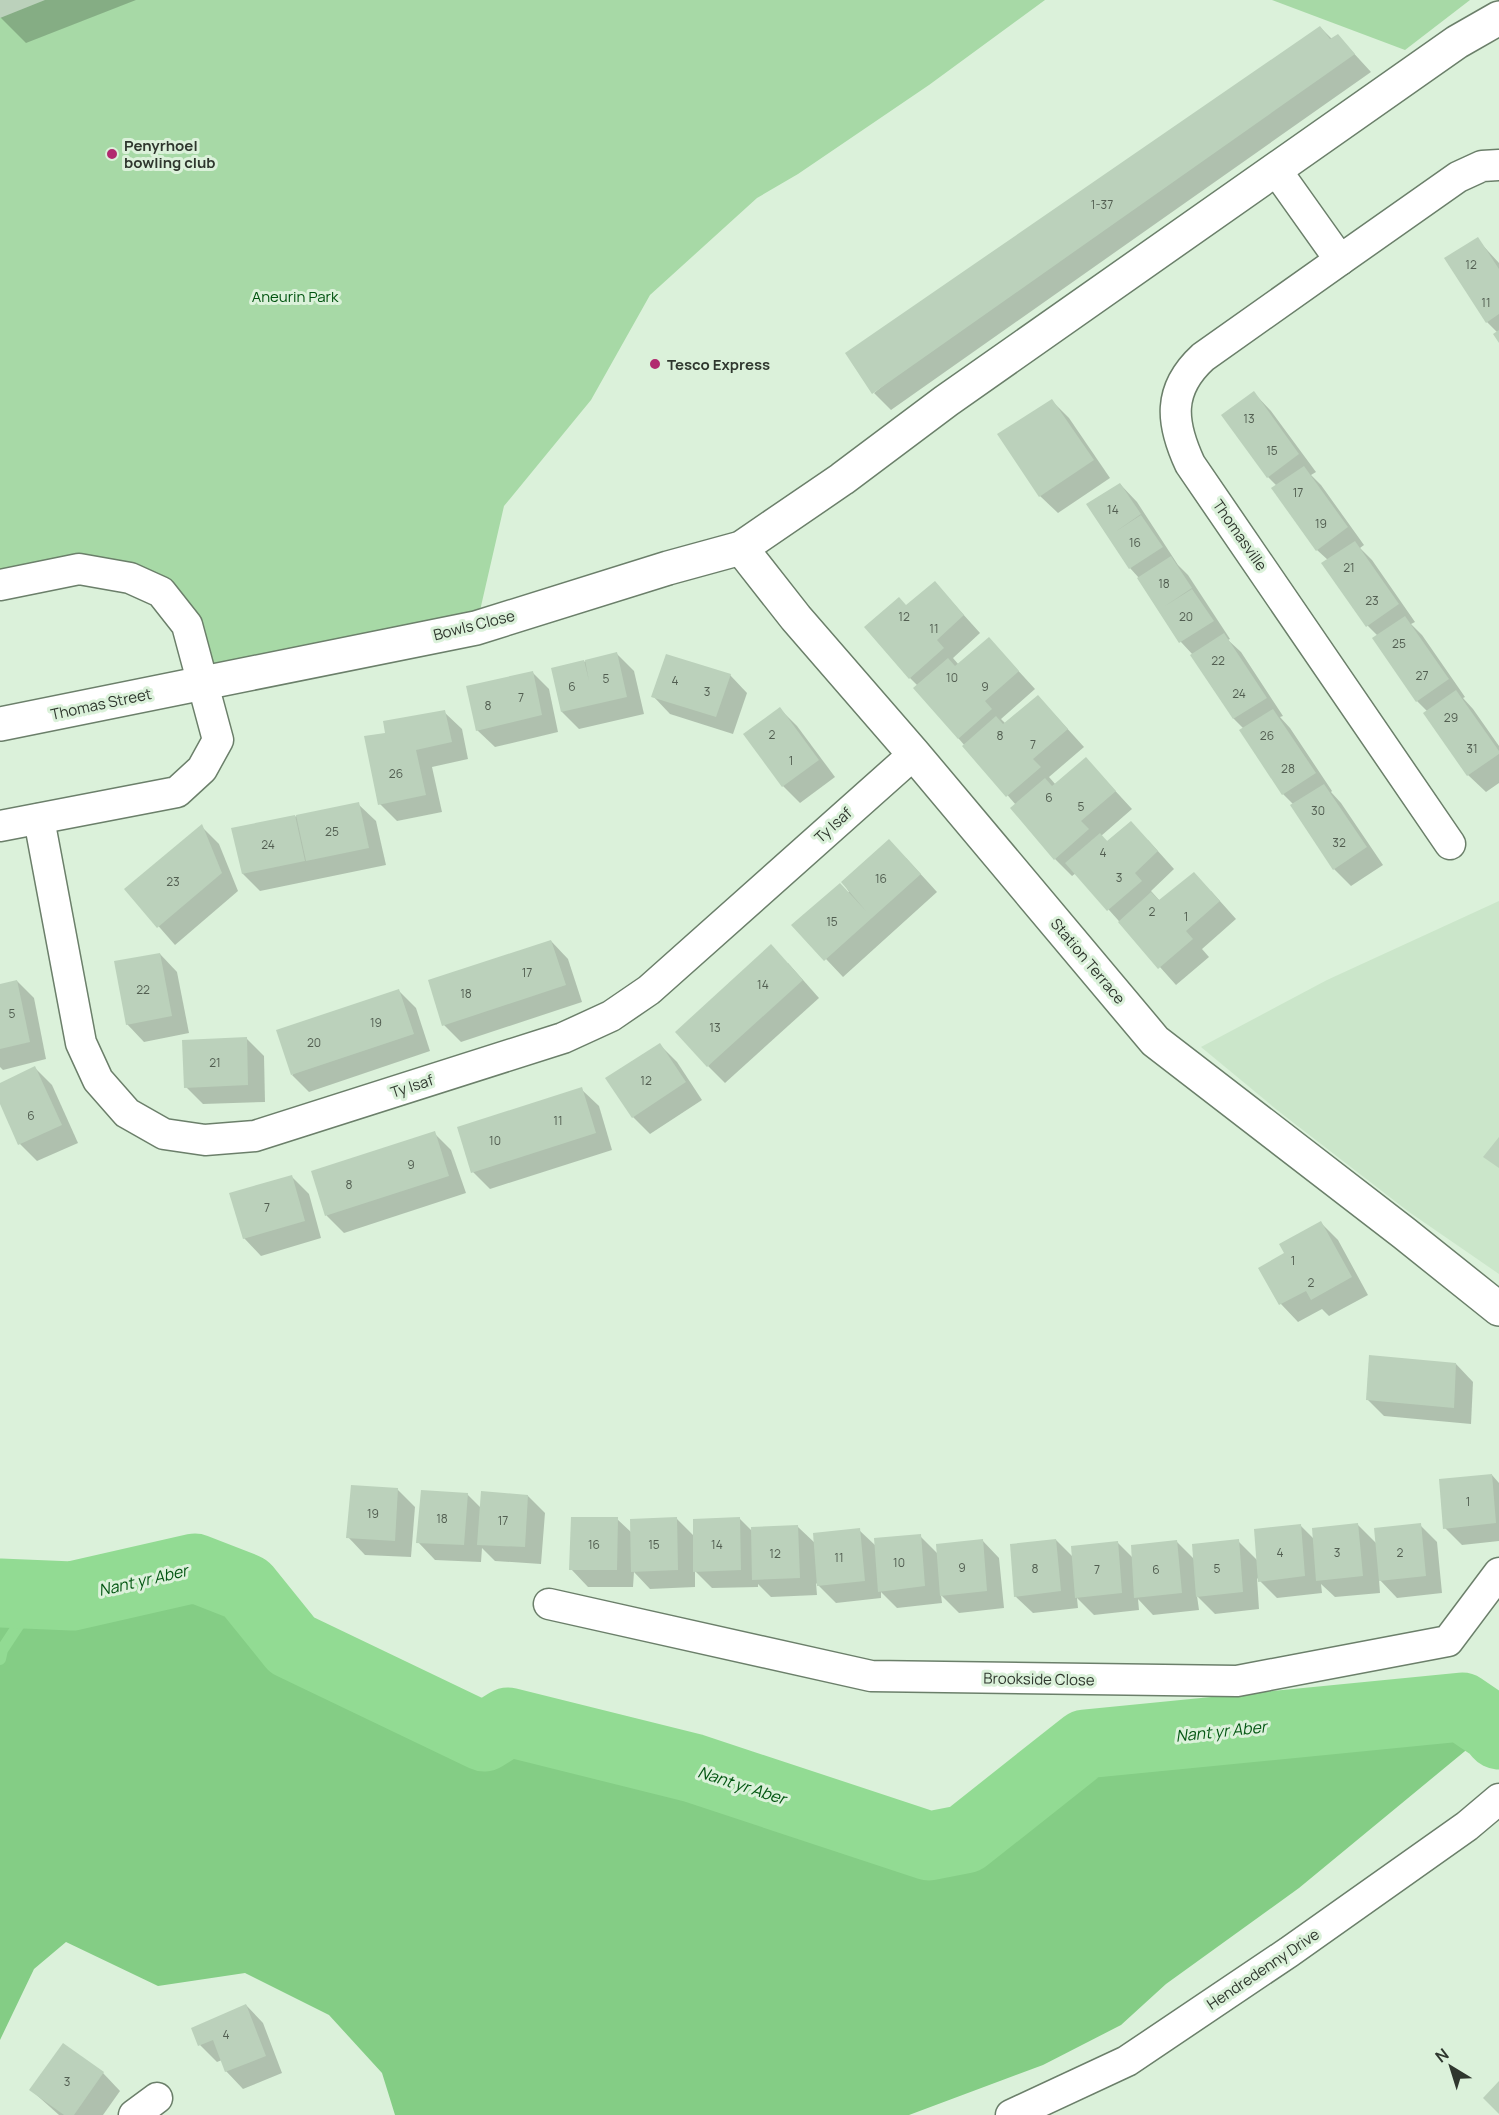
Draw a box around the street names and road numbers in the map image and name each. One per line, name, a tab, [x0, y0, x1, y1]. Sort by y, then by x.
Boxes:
street label: Thomasville	[1208, 495, 1272, 575]
street label: Bowls Close	[431, 605, 517, 645]
street label: Thomas Street	[49, 683, 153, 725]
street label: Ty Isaf	[810, 802, 857, 847]
street label: Station Terrace	[1046, 914, 1130, 1009]
street label: Ty Isaf	[388, 1069, 437, 1103]
street label: Brookside Close	[983, 1668, 1095, 1690]
street label: Hendredenny Drive	[1203, 1923, 1324, 2014]

